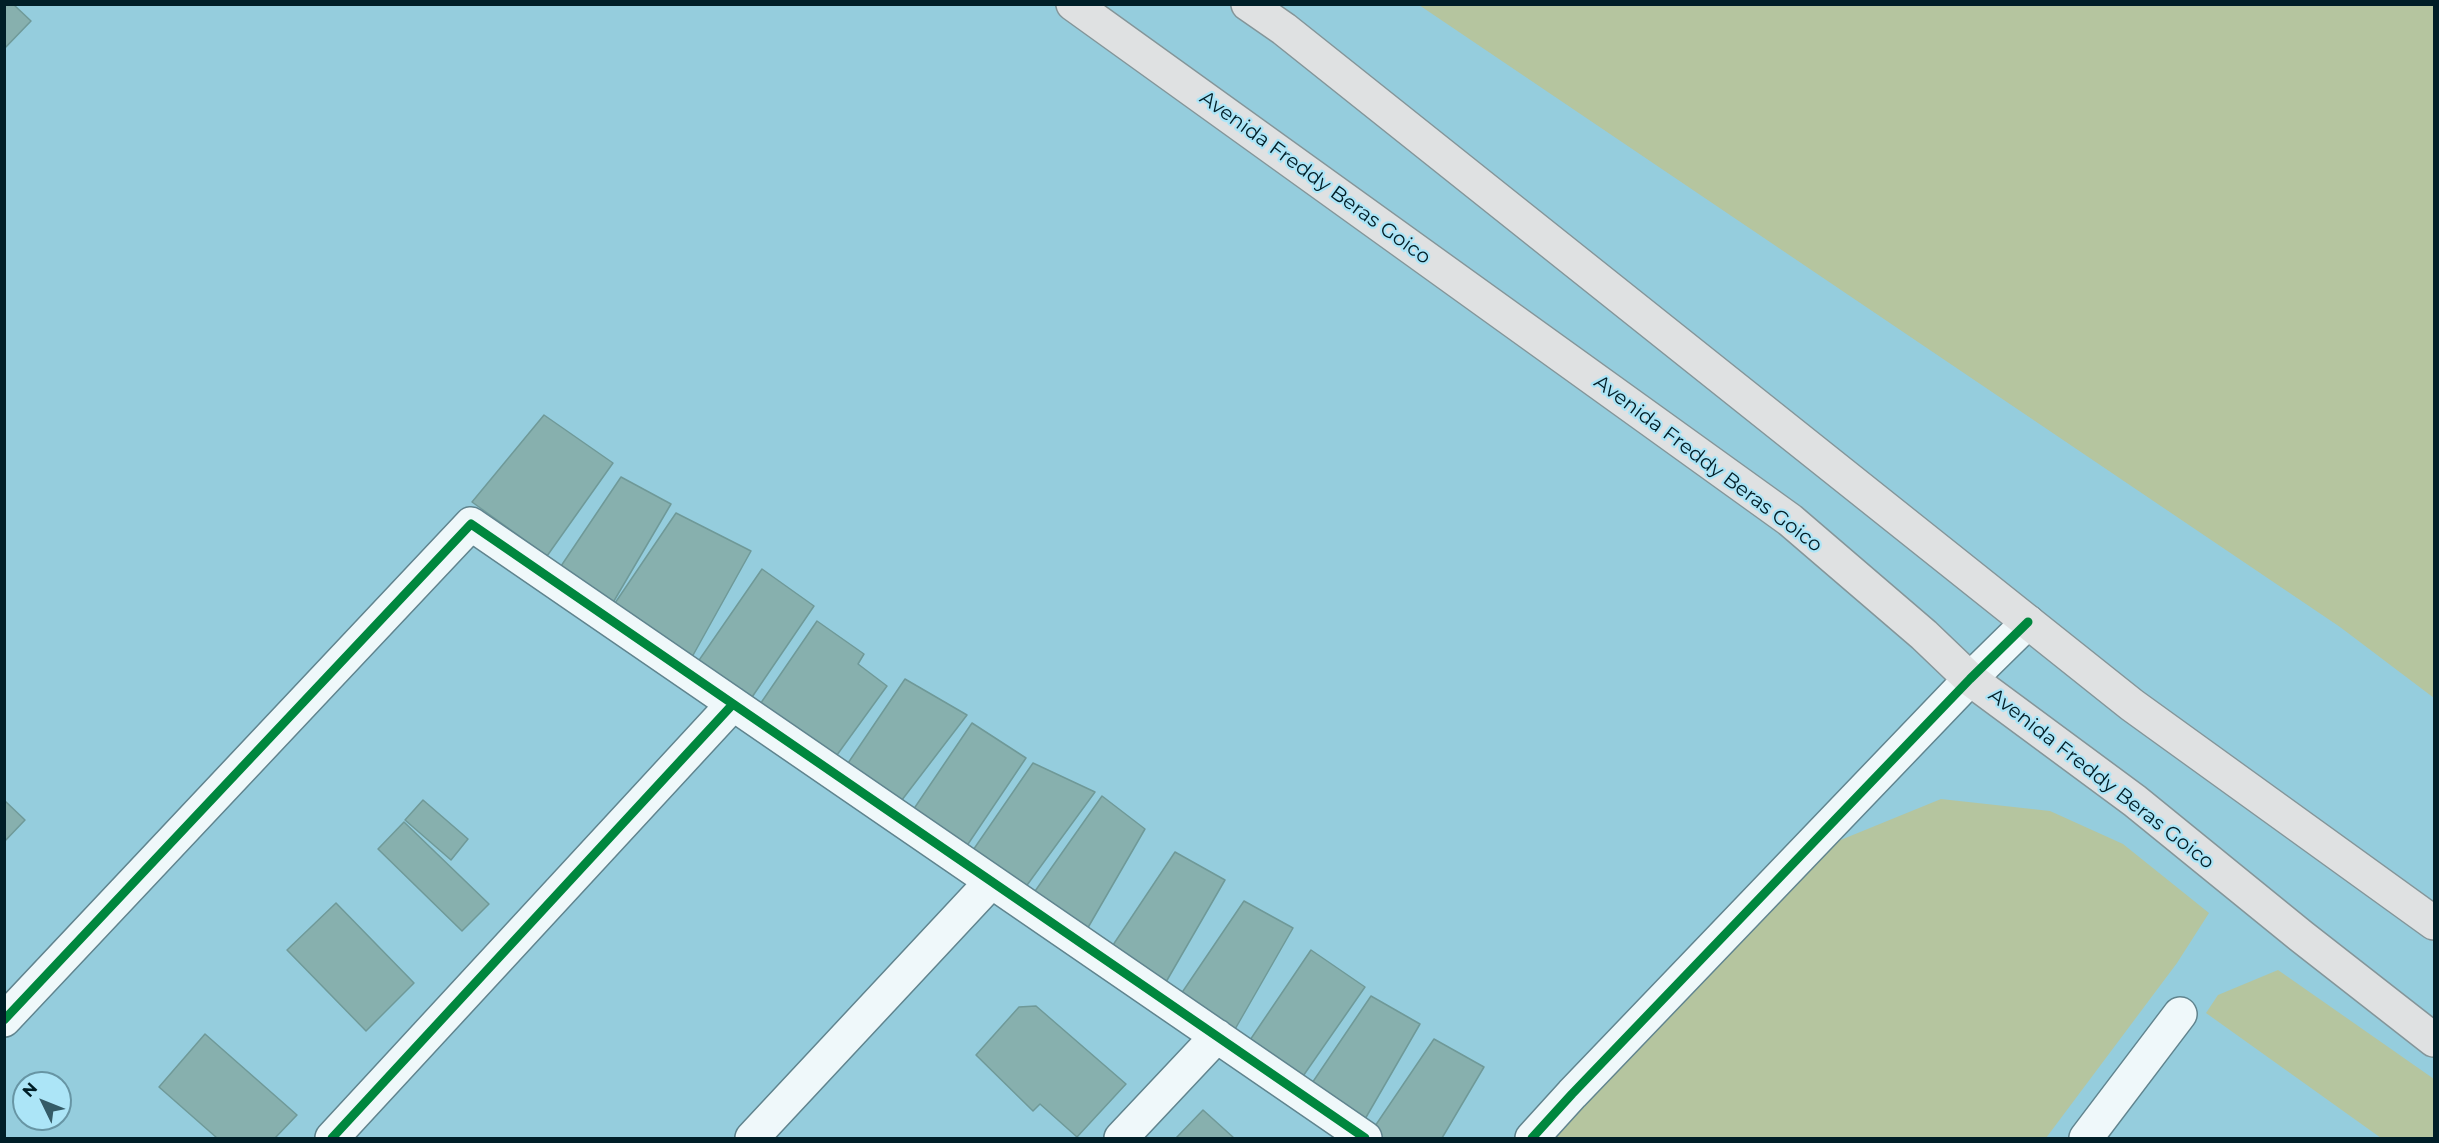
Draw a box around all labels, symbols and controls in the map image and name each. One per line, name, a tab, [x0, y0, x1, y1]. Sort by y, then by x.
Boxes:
street label: Avenida Freddy Beras Goico	[1195, 86, 1435, 270]
street label: Avenida Freddy Beras Goico	[1589, 370, 1827, 558]
street label: Avenida Freddy Beras Goico	[1983, 683, 2219, 875]
north arrow	[12, 1071, 72, 1131]
text: N	[19, 1079, 41, 1101]

